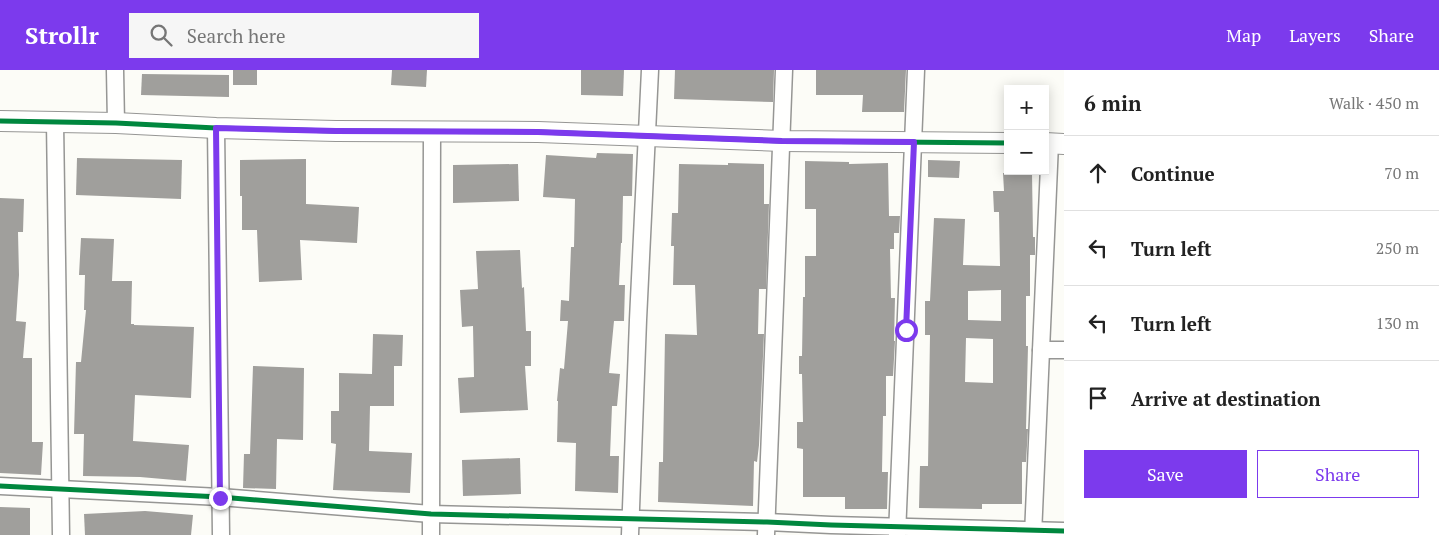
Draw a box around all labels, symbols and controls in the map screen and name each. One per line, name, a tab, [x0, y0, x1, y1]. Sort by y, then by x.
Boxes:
search box	[129, 13, 479, 58]
text: Strollr	[25, 19, 99, 51]
icon: search	[147, 21, 175, 49]
text: Search here	[187, 23, 286, 48]
text: Map	[1226, 23, 1261, 47]
text: Layers	[1289, 23, 1341, 47]
text: Share	[1369, 23, 1414, 47]
map controls	[1004, 85, 1049, 175]
button: +	[1004, 85, 1049, 130]
text: 6 min	[1084, 89, 1141, 117]
text: Walk · 450 m	[1329, 92, 1419, 114]
button: −	[1004, 130, 1049, 175]
icon: ahead	[1084, 159, 1112, 187]
text: Continue	[1131, 161, 1215, 186]
text: 70 m	[1384, 162, 1419, 184]
icon: left	[1084, 234, 1112, 262]
text: Turn left	[1131, 236, 1212, 261]
text: 250 m	[1376, 237, 1419, 259]
icon: left	[1084, 309, 1112, 337]
text: Turn left	[1131, 311, 1212, 336]
text: 130 m	[1376, 312, 1419, 334]
route start	[895, 319, 918, 342]
icon: arrive	[1084, 384, 1112, 412]
text: Arrive at destination	[1131, 386, 1320, 411]
button: Save	[1084, 450, 1247, 498]
button: Share	[1257, 450, 1419, 498]
route end	[209, 487, 232, 510]

